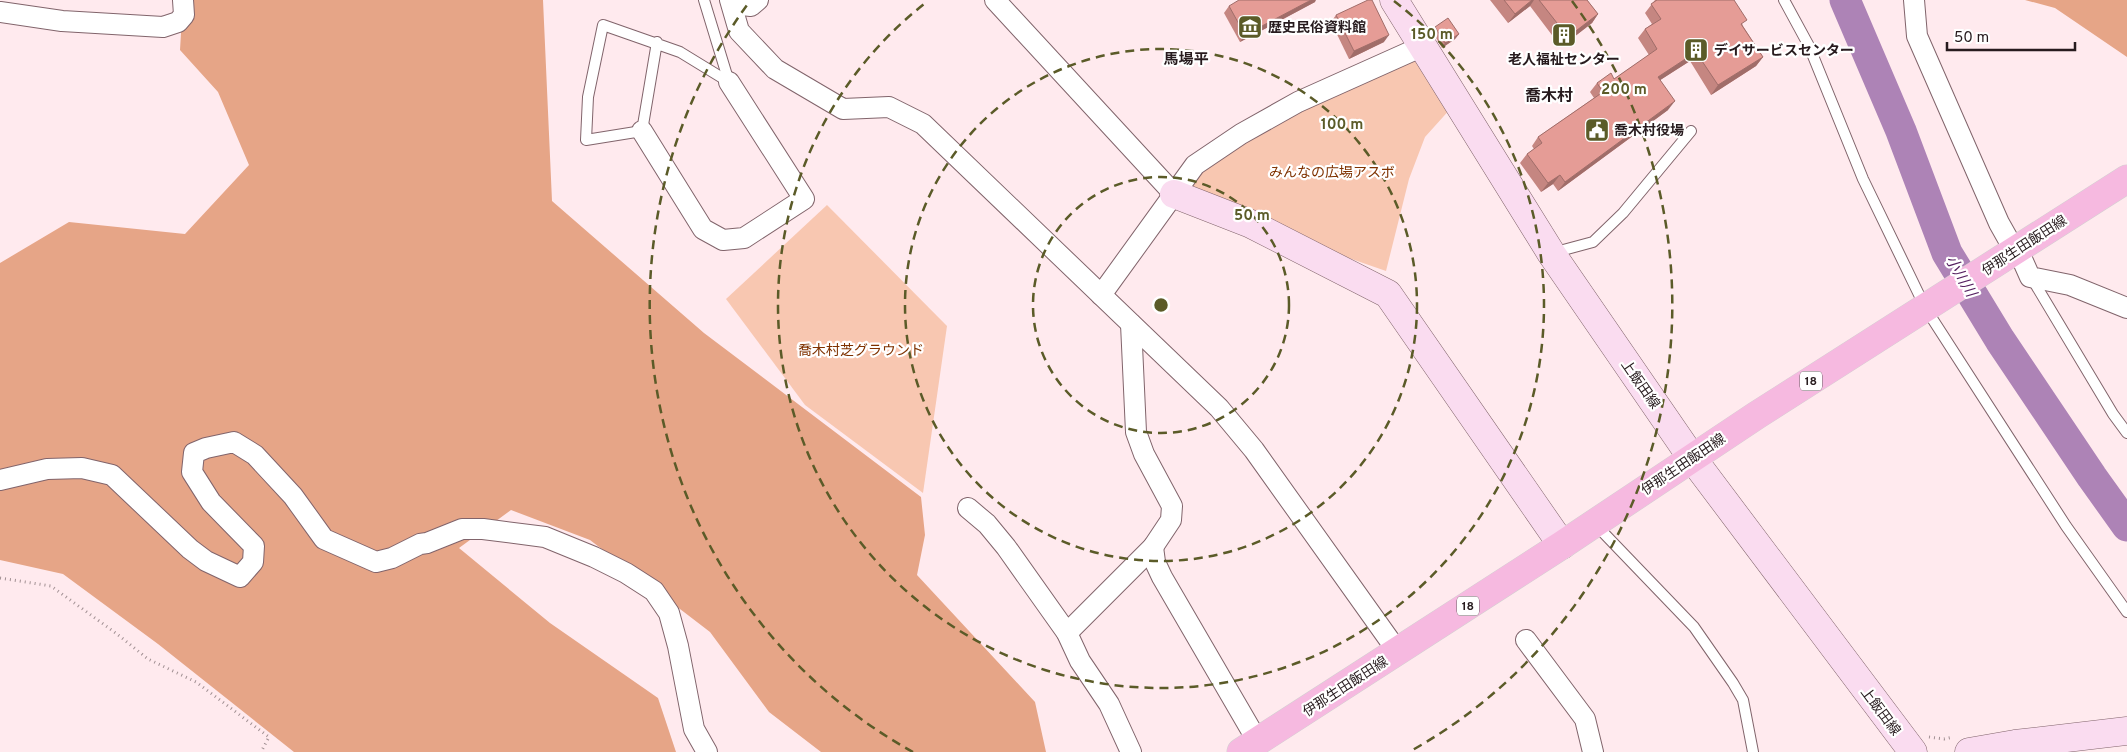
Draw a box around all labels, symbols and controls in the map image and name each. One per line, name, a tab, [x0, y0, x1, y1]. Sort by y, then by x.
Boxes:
museum icon: 歴史民俗資料館	[1237, 14, 1263, 40]
place label: 歴史民俗資料館	[1268, 19, 1366, 37]
scale bar	[1947, 20, 2074, 52]
building icon: 老人福祉センター	[1551, 22, 1577, 48]
text: 150 m	[1411, 26, 1453, 45]
text: 50 m	[1954, 29, 1989, 48]
building icon: デイサービスセンター	[1683, 37, 1709, 63]
place label: デイサービスセンター	[1714, 42, 1854, 60]
district label: 馬場平	[1163, 51, 1209, 70]
place label: 老人福祉センター	[1508, 52, 1620, 69]
text: 200 m	[1601, 81, 1647, 100]
district label: 喬木村	[1525, 86, 1573, 107]
text: 100 m	[1321, 116, 1363, 135]
public building icon: 喬木村役場	[1584, 117, 1610, 143]
place label: 喬木村役場	[1614, 122, 1684, 140]
park label: みんなの広場アスボ	[1269, 165, 1395, 182]
text: 50 m	[1234, 207, 1270, 226]
street label: 伊那生田飯田線	[1979, 212, 2071, 280]
water label: 小川川	[1940, 253, 1980, 303]
centre of rings	[1152, 296, 1170, 314]
park label: 喬木村芝グラウンド	[798, 342, 924, 360]
street label: 上飯田線	[1617, 357, 1663, 413]
road number: 18	[1800, 372, 1822, 391]
street label: 伊那生田飯田線	[1638, 431, 1729, 500]
road number: 18	[1457, 596, 1479, 616]
street label: 伊那生田飯田線	[1300, 653, 1392, 721]
street label: 上飯田線	[1856, 684, 1903, 739]

